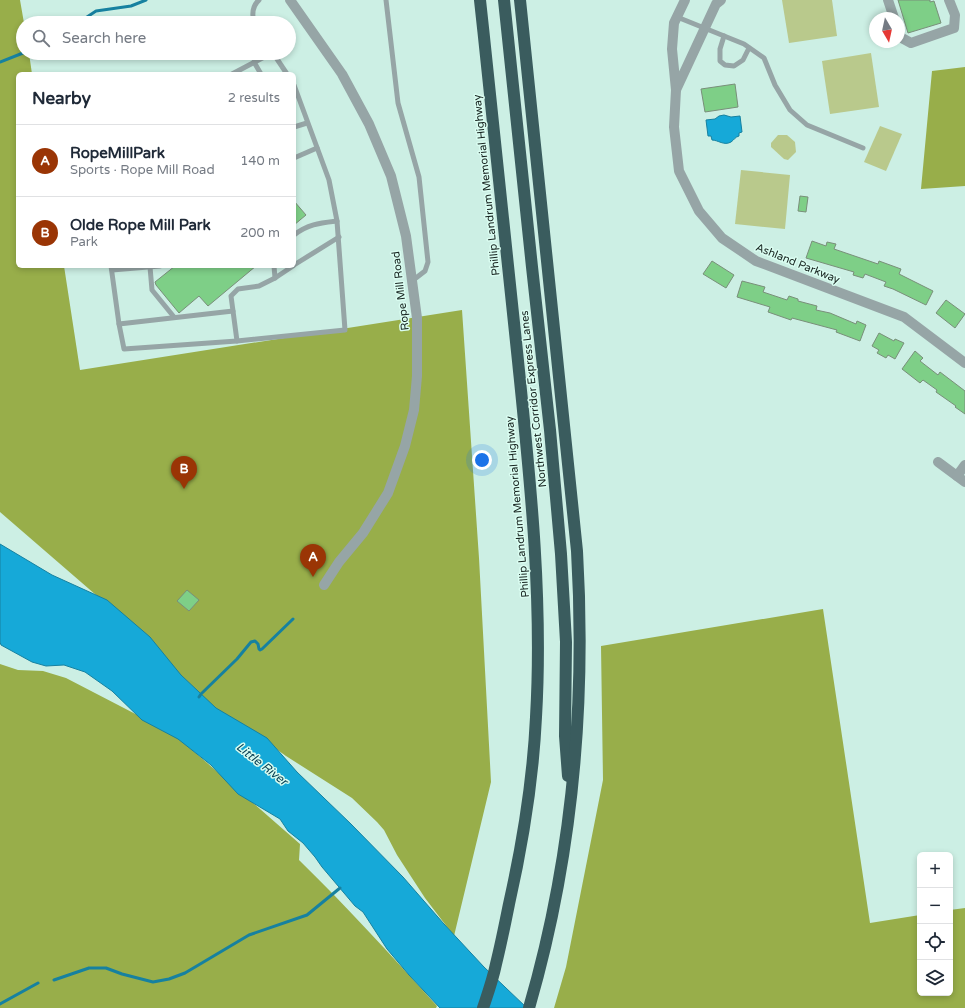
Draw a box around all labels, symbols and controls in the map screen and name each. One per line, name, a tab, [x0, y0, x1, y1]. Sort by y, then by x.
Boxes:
north arrow	[869, 12, 905, 48]
search box	[16, 16, 296, 60]
icon: search	[30, 27, 52, 49]
text: Search here	[62, 29, 146, 47]
text: Nearby	[32, 88, 91, 109]
text: 2 results	[228, 90, 280, 106]
street label: Phillip Landrum Memorial Highway	[471, 94, 502, 276]
text: RopeMillPark	[70, 144, 165, 162]
text: A	[40, 153, 50, 169]
text: 140 m	[240, 153, 280, 169]
text: Sports · Rope Mill Road	[70, 162, 215, 178]
text: Olde Rope Mill Park	[70, 216, 211, 234]
text: B	[40, 225, 50, 241]
text: 200 m	[240, 225, 280, 241]
text: Park	[70, 234, 98, 250]
street label: Ashland Parkway	[754, 241, 842, 286]
street label: Rope Mill Road	[389, 251, 412, 331]
street label: Northwest Corridor Express Lanes	[518, 310, 549, 488]
street label: Phillip Landrum Memorial Highway	[503, 416, 532, 598]
your location	[472, 450, 492, 470]
pin: B	[171, 456, 197, 489]
pin: A	[300, 544, 326, 577]
water label: Little River	[234, 740, 292, 789]
map controls	[917, 852, 953, 996]
button: +	[917, 852, 953, 888]
button: −	[917, 888, 953, 924]
button: locate	[917, 924, 953, 960]
button: layers	[917, 960, 953, 996]

